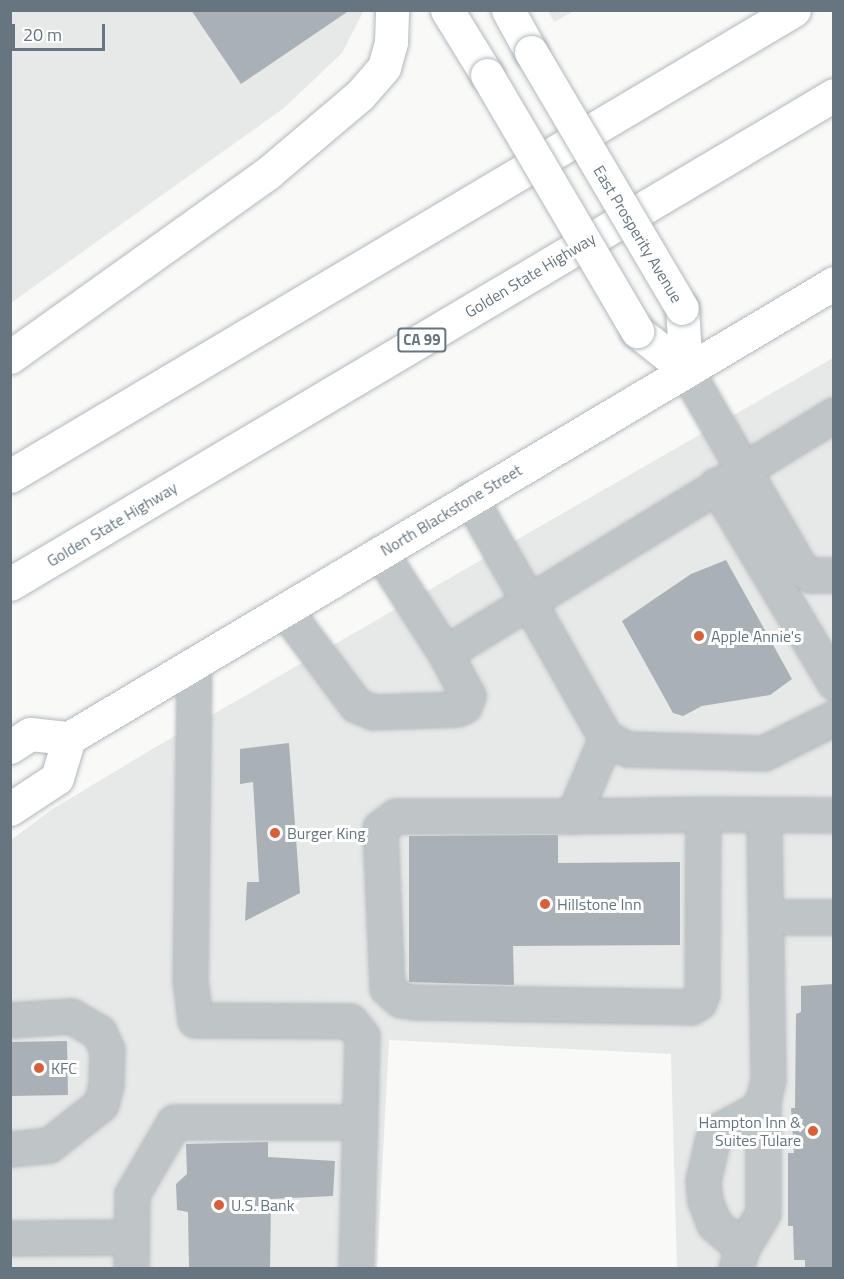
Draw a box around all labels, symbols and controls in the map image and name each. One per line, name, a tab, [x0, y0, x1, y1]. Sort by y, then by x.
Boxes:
scale bar	[15, 12, 108, 50]
text: 20 m	[23, 21, 62, 48]
street label: East Prosperity Avenue	[589, 162, 687, 306]
street label: Golden State Highway	[461, 228, 599, 322]
road number: CA 99	[396, 328, 448, 352]
street label: North Blackstone Street	[377, 460, 525, 560]
street label: Golden State Highway	[43, 477, 181, 571]
place label: Apple Annie's	[711, 626, 801, 646]
marker: Apple Annie's	[692, 629, 706, 643]
place label: Burger King	[287, 823, 366, 843]
marker: Burger King	[268, 826, 282, 840]
place label: Hillstone Inn	[557, 894, 642, 914]
marker: Hillstone Inn	[538, 897, 552, 911]
place label: KFC	[51, 1058, 77, 1078]
marker: KFC	[32, 1061, 46, 1075]
place label: Hampton Inn & Suites Tulare	[699, 1112, 801, 1150]
marker: Hampton Inn & Suites Tulare	[806, 1124, 820, 1138]
place label: U.S. Bank	[231, 1195, 294, 1215]
marker: U.S. Bank	[212, 1198, 226, 1212]

